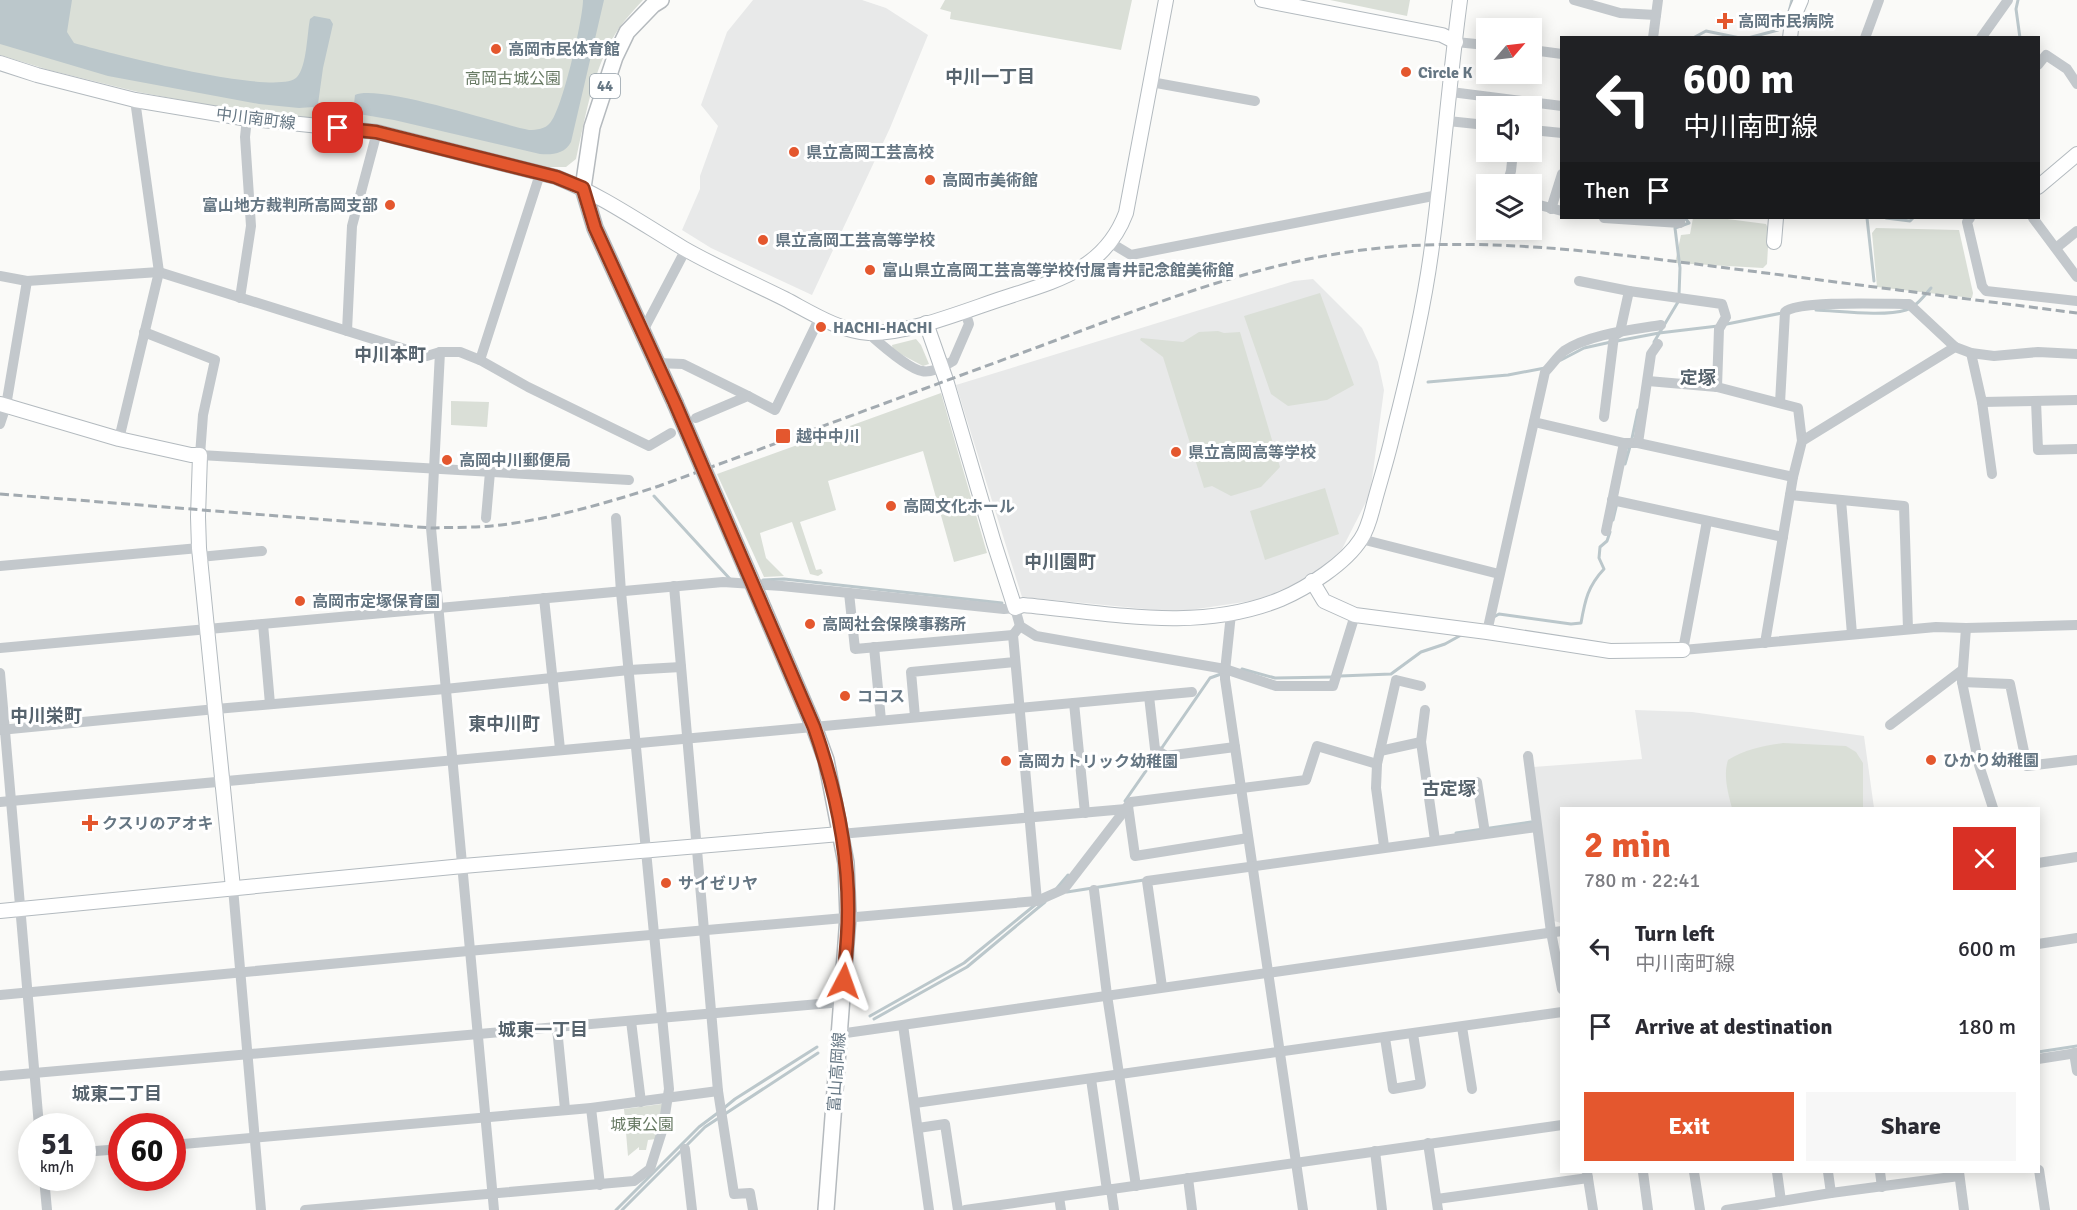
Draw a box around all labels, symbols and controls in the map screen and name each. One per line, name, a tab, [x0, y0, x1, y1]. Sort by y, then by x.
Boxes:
marker: 高岡市民病院	[1716, 12, 1734, 30]
place label: 高岡市民病院	[1738, 12, 1834, 32]
north arrow	[1476, 18, 1542, 84]
map controls	[1476, 18, 1542, 240]
place label: 高岡市民体育館	[508, 40, 620, 60]
marker: 高岡市民体育館	[489, 42, 503, 56]
text: 600 m	[1683, 54, 1794, 105]
icon: left	[1584, 60, 1662, 138]
place label: Circle K	[1418, 63, 1473, 83]
marker: Circle K	[1399, 65, 1413, 79]
district label: 中川一丁目	[945, 66, 1035, 88]
park label: 高岡古城公園	[465, 69, 561, 89]
road number: 44	[590, 74, 620, 98]
button: sound	[1476, 96, 1542, 162]
pin	[312, 102, 363, 153]
street label: 中川南町線	[215, 104, 297, 134]
icon: arrive	[321, 111, 354, 144]
text: 中川南町線	[1683, 111, 1818, 144]
place label: 県立高岡工芸高校	[806, 143, 934, 163]
marker: 県立高岡工芸高校	[787, 145, 801, 159]
place label: 高岡市美術館	[942, 171, 1038, 191]
marker: 高岡市美術館	[923, 173, 937, 187]
button: layers	[1476, 174, 1542, 240]
icon: arrive	[1642, 174, 1675, 207]
text: Then	[1584, 177, 1630, 204]
place label: 富山地方裁判所高岡支部	[202, 196, 378, 216]
marker: 富山地方裁判所高岡支部	[383, 198, 397, 212]
place label: 県立高岡工芸高等学校	[775, 231, 935, 251]
marker: 県立高岡工芸高等学校	[756, 233, 770, 247]
place label: 富山県立高岡工芸高等学校付属青井記念館美術館	[882, 261, 1234, 281]
marker: 富山県立高岡工芸高等学校付属青井記念館美術館	[863, 263, 877, 277]
place label: HACHI-HACHI	[833, 318, 933, 338]
marker: HACHI-HACHI	[814, 320, 828, 334]
district label: 中川本町	[354, 344, 426, 366]
district label: 定塚	[1680, 367, 1716, 389]
marker: 越中中川	[774, 427, 792, 445]
place label: 越中中川	[796, 427, 860, 447]
place label: 県立高岡高等学校	[1188, 443, 1316, 463]
marker: 県立高岡高等学校	[1169, 445, 1183, 459]
place label: 高岡中川郵便局	[459, 451, 571, 471]
marker: 高岡中川郵便局	[440, 453, 454, 467]
place label: 高岡文化ホール	[903, 497, 1015, 517]
marker: 高岡文化ホール	[884, 499, 898, 513]
district label: 中川園町	[1024, 551, 1096, 573]
place label: 高岡市定塚保育園	[312, 592, 440, 612]
marker: 高岡市定塚保育園	[293, 594, 307, 608]
place label: 高岡社会保険事務所	[822, 615, 966, 635]
marker: 高岡社会保険事務所	[803, 617, 817, 631]
place label: ココス	[857, 687, 905, 707]
marker: ココス	[838, 689, 852, 703]
district label: 中川栄町	[10, 705, 82, 727]
district label: 東中川町	[468, 713, 540, 735]
place label: ひかり幼稚園	[1943, 751, 2039, 771]
place label: 高岡カトリック幼稚園	[1018, 752, 1178, 772]
marker: ひかり幼稚園	[1924, 753, 1938, 767]
marker: 高岡カトリック幼稚園	[999, 754, 1013, 768]
district label: 古定塚	[1422, 778, 1476, 800]
place label: クスリのアオキ	[102, 814, 214, 834]
marker: クスリのアオキ	[83, 816, 97, 830]
text: 2 min	[1584, 823, 1671, 868]
button: close	[1953, 827, 2016, 890]
text: 780 m · 22:41	[1584, 868, 1700, 893]
place label: サイゼリヤ	[678, 874, 758, 894]
marker: サイゼリヤ	[659, 876, 673, 890]
text: Turn left	[1635, 920, 1715, 947]
icon: left	[1584, 932, 1617, 965]
text: 600 m	[1958, 935, 2016, 962]
position arrow	[812, 949, 876, 1013]
text: 中川南町線	[1635, 951, 1735, 976]
icon: arrive	[1584, 1010, 1617, 1043]
text: Arrive at destination	[1635, 1013, 1832, 1040]
text: 180 m	[1958, 1013, 2016, 1040]
district label: 城東一丁目	[498, 1019, 588, 1041]
street label: 富山高岡線	[824, 1031, 850, 1113]
district label: 城東二丁目	[72, 1083, 162, 1105]
button: Exit	[1584, 1092, 1794, 1161]
button: Share	[1806, 1092, 2016, 1161]
speed limit sign: 60	[108, 1113, 186, 1191]
park label: 城東公園	[610, 1115, 674, 1135]
text: 51	[41, 1126, 73, 1163]
text: km/h	[40, 1158, 74, 1176]

